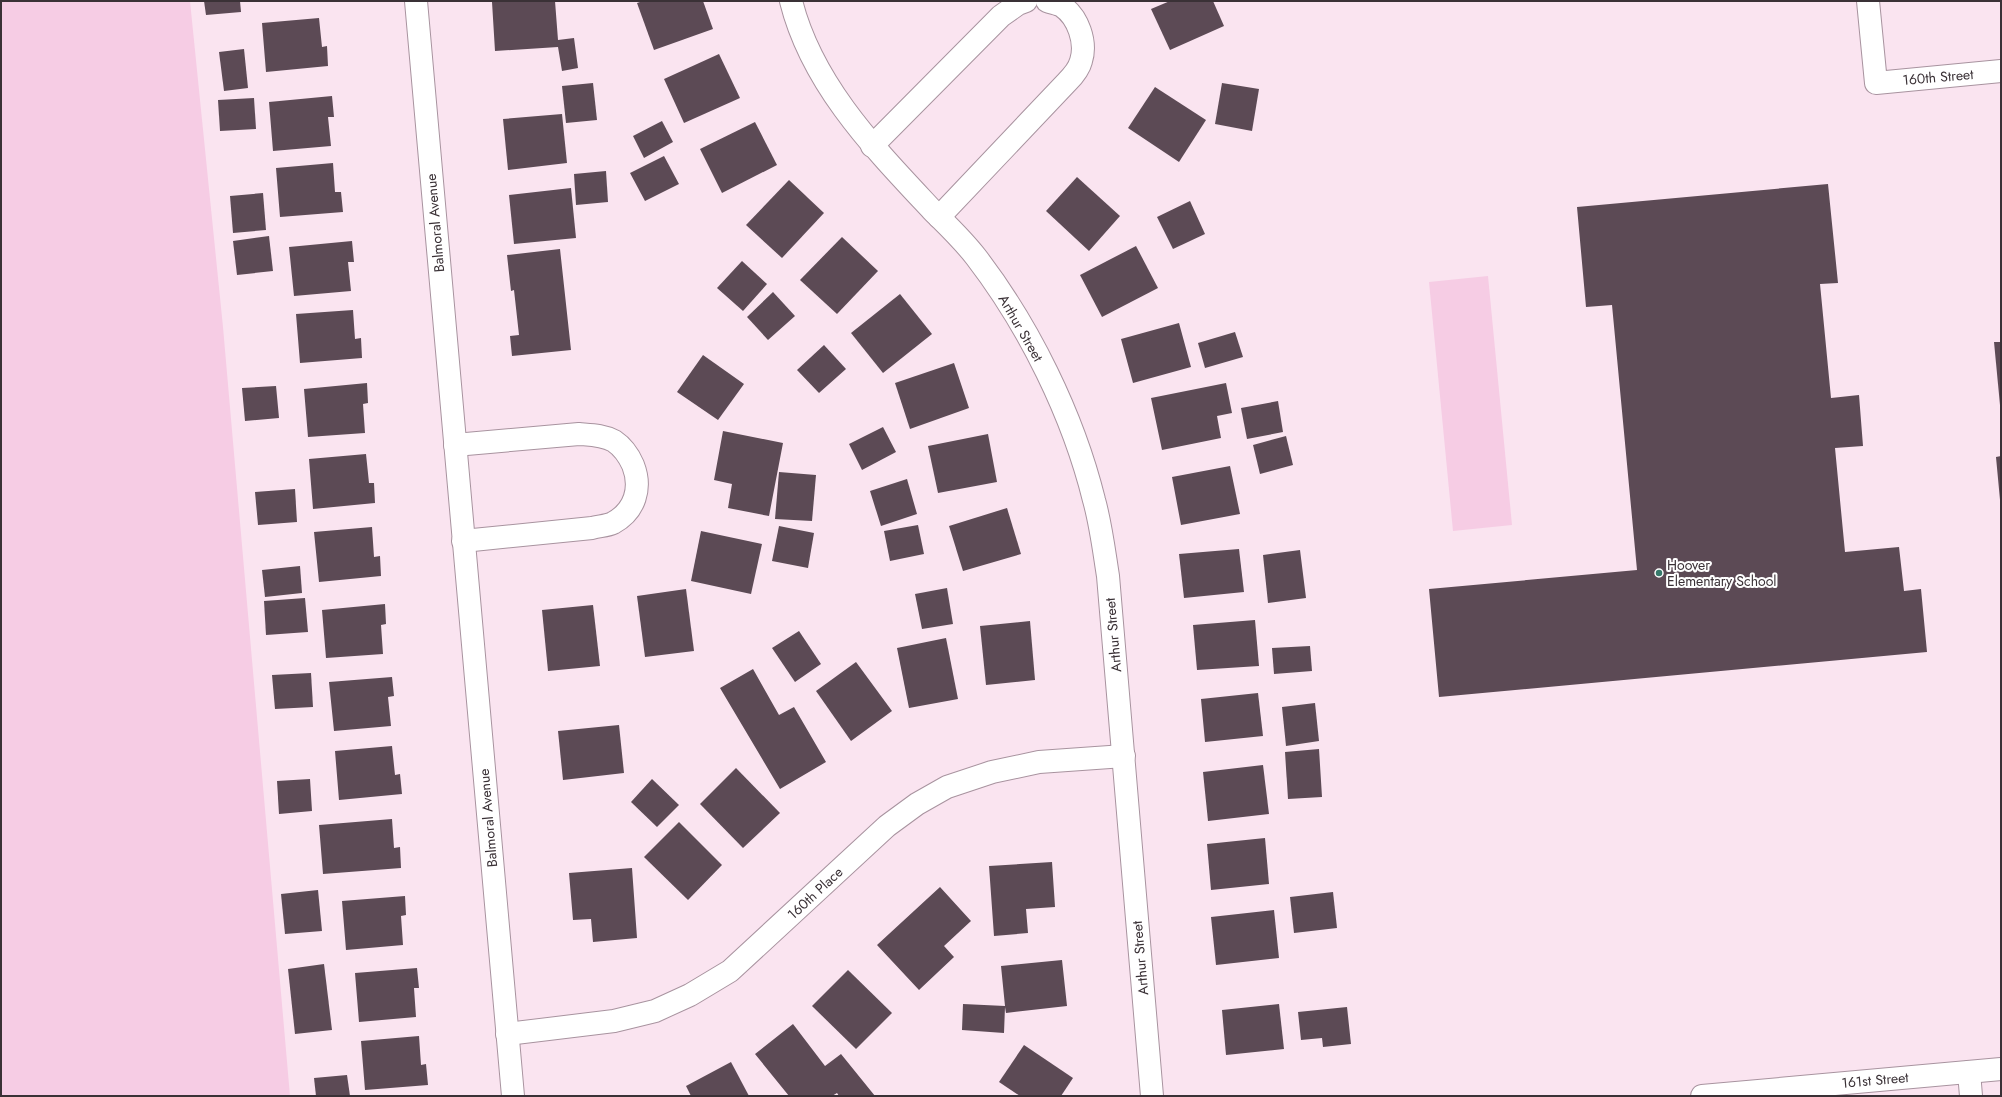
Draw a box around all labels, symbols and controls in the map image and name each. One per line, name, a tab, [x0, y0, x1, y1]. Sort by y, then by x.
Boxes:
street label: 160th Street	[1902, 64, 1975, 90]
street label: Balmoral Avenue	[421, 173, 449, 273]
street label: Arthur Street	[994, 291, 1049, 366]
place label: Hoover Elementary School	[1667, 555, 1777, 591]
marker: Hoover Elementary School	[1654, 568, 1664, 578]
street label: Arthur Street	[1100, 596, 1126, 673]
street label: Balmoral Avenue	[474, 768, 502, 868]
street label: 160th Place	[783, 862, 847, 924]
street label: Arthur Street	[1127, 919, 1153, 996]
street label: 161st Street	[1841, 1067, 1910, 1093]

